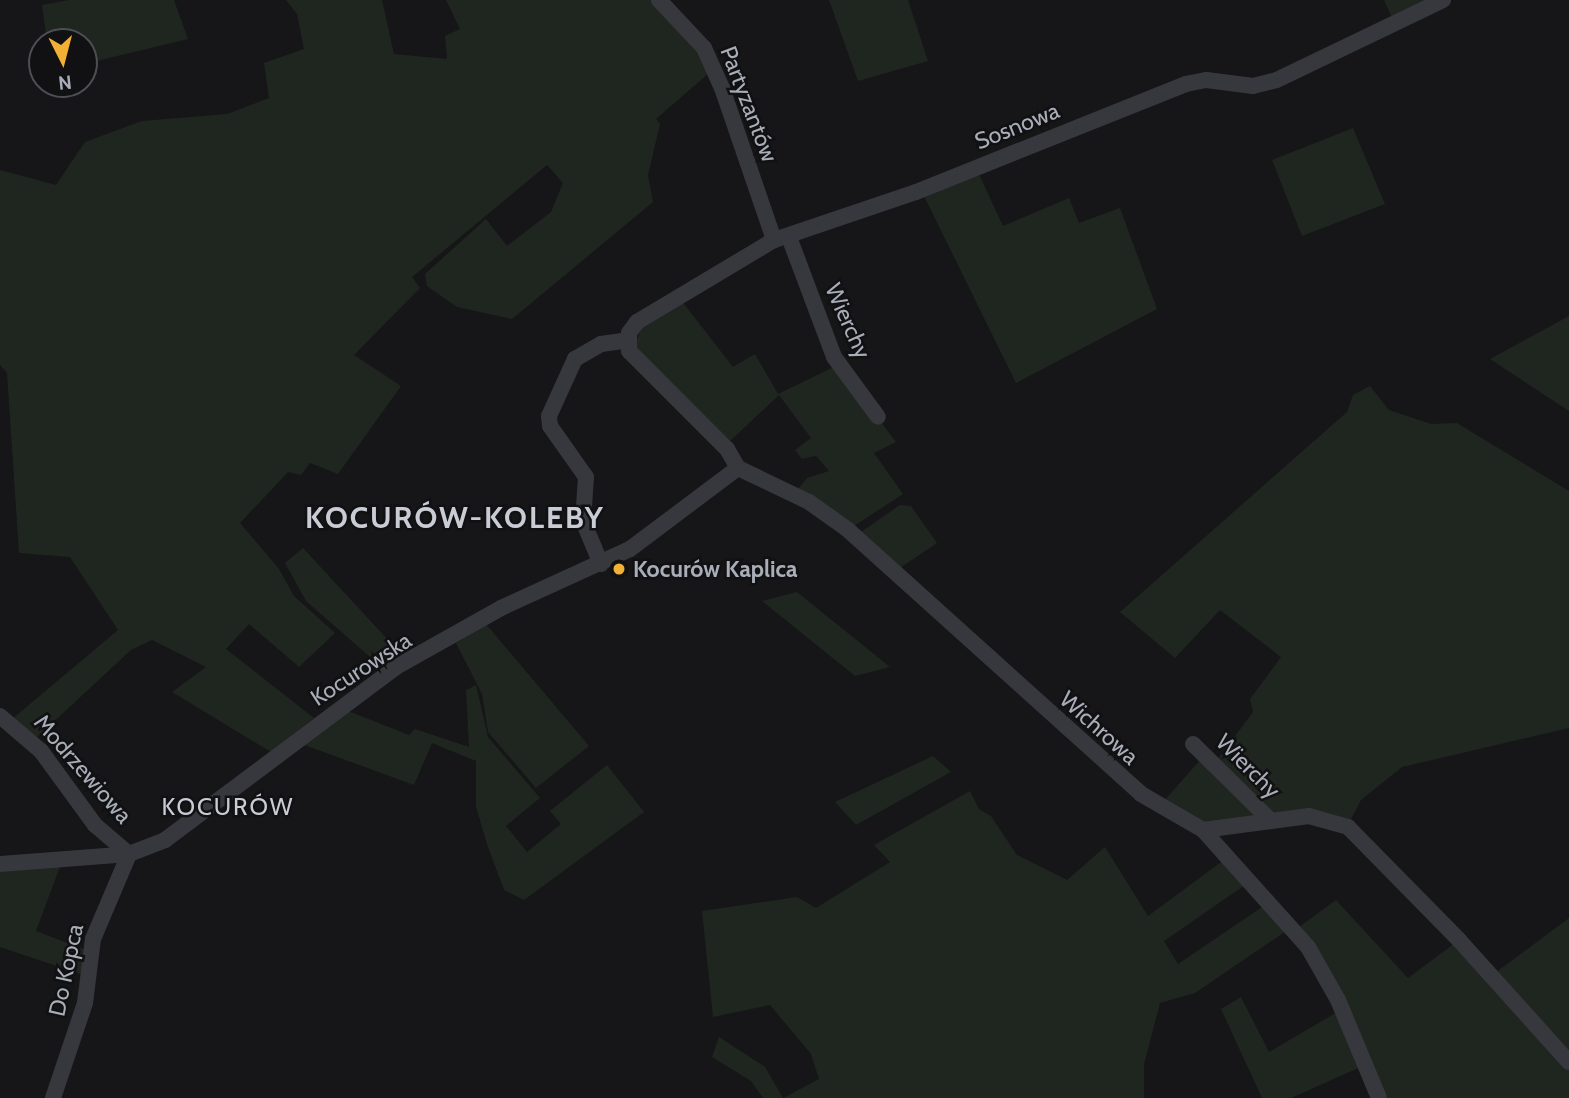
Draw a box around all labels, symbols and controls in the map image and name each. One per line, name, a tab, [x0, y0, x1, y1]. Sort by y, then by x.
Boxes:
north arrow	[28, 28, 98, 98]
street label: Partyzantów	[714, 42, 784, 166]
text: N	[57, 70, 73, 95]
street label: Sosnowa	[971, 97, 1063, 155]
street label: Wierchy	[819, 279, 877, 363]
district label: KOCURÓW-KOLEBY	[307, 500, 603, 536]
place label: Kocurów Kaplica	[633, 555, 798, 583]
marker: Kocurów Kaplica	[611, 561, 627, 577]
street label: Kocurowska	[306, 626, 416, 712]
street label: Wichrowa	[1054, 685, 1144, 771]
street label: Modrzewiowa	[28, 709, 138, 829]
street label: Wierchy	[1210, 728, 1286, 804]
district label: KOCURÓW	[162, 793, 294, 821]
street label: Do Kopca	[43, 921, 89, 1019]

